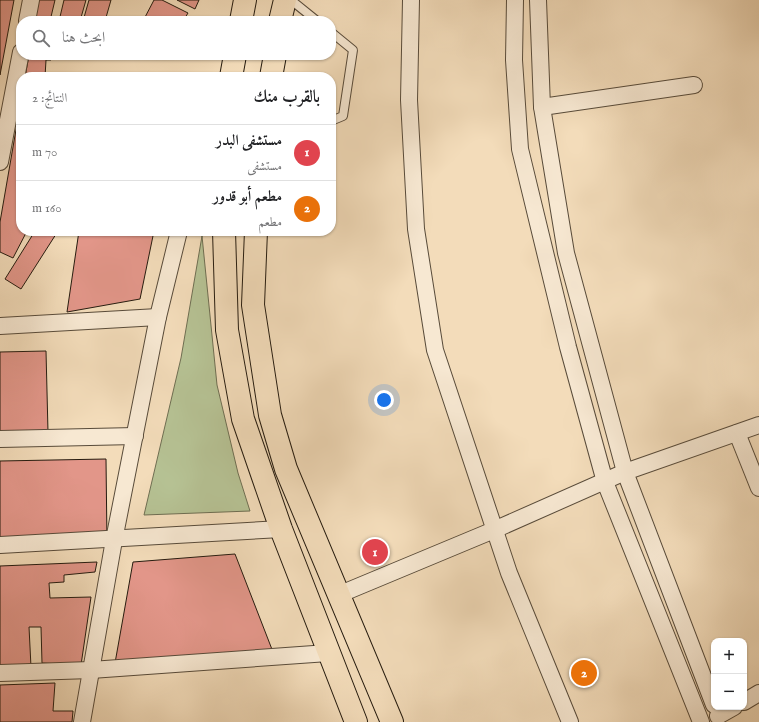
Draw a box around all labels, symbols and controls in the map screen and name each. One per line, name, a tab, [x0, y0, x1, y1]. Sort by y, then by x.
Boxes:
search box	[16, 16, 336, 60]
icon: search	[30, 27, 52, 49]
text: ابحث هنا	[62, 28, 105, 47]
text: بالقرب منك	[253, 87, 320, 108]
text: النتائج: 2	[32, 90, 67, 107]
text: مستشفى البدر	[216, 131, 282, 150]
text: 70 m	[32, 144, 57, 161]
text: 1	[305, 144, 309, 161]
text: مستشفى	[247, 158, 282, 175]
text: مطعم أبو قدور	[213, 187, 282, 206]
text: 160 m	[32, 200, 62, 217]
text: 2	[304, 200, 310, 217]
text: مطعم	[258, 214, 282, 231]
your location	[374, 390, 394, 410]
pin: 1	[362, 537, 388, 567]
map controls	[711, 638, 747, 710]
button: +	[711, 638, 747, 674]
pin: 2	[571, 658, 597, 688]
button: −	[711, 674, 747, 710]

